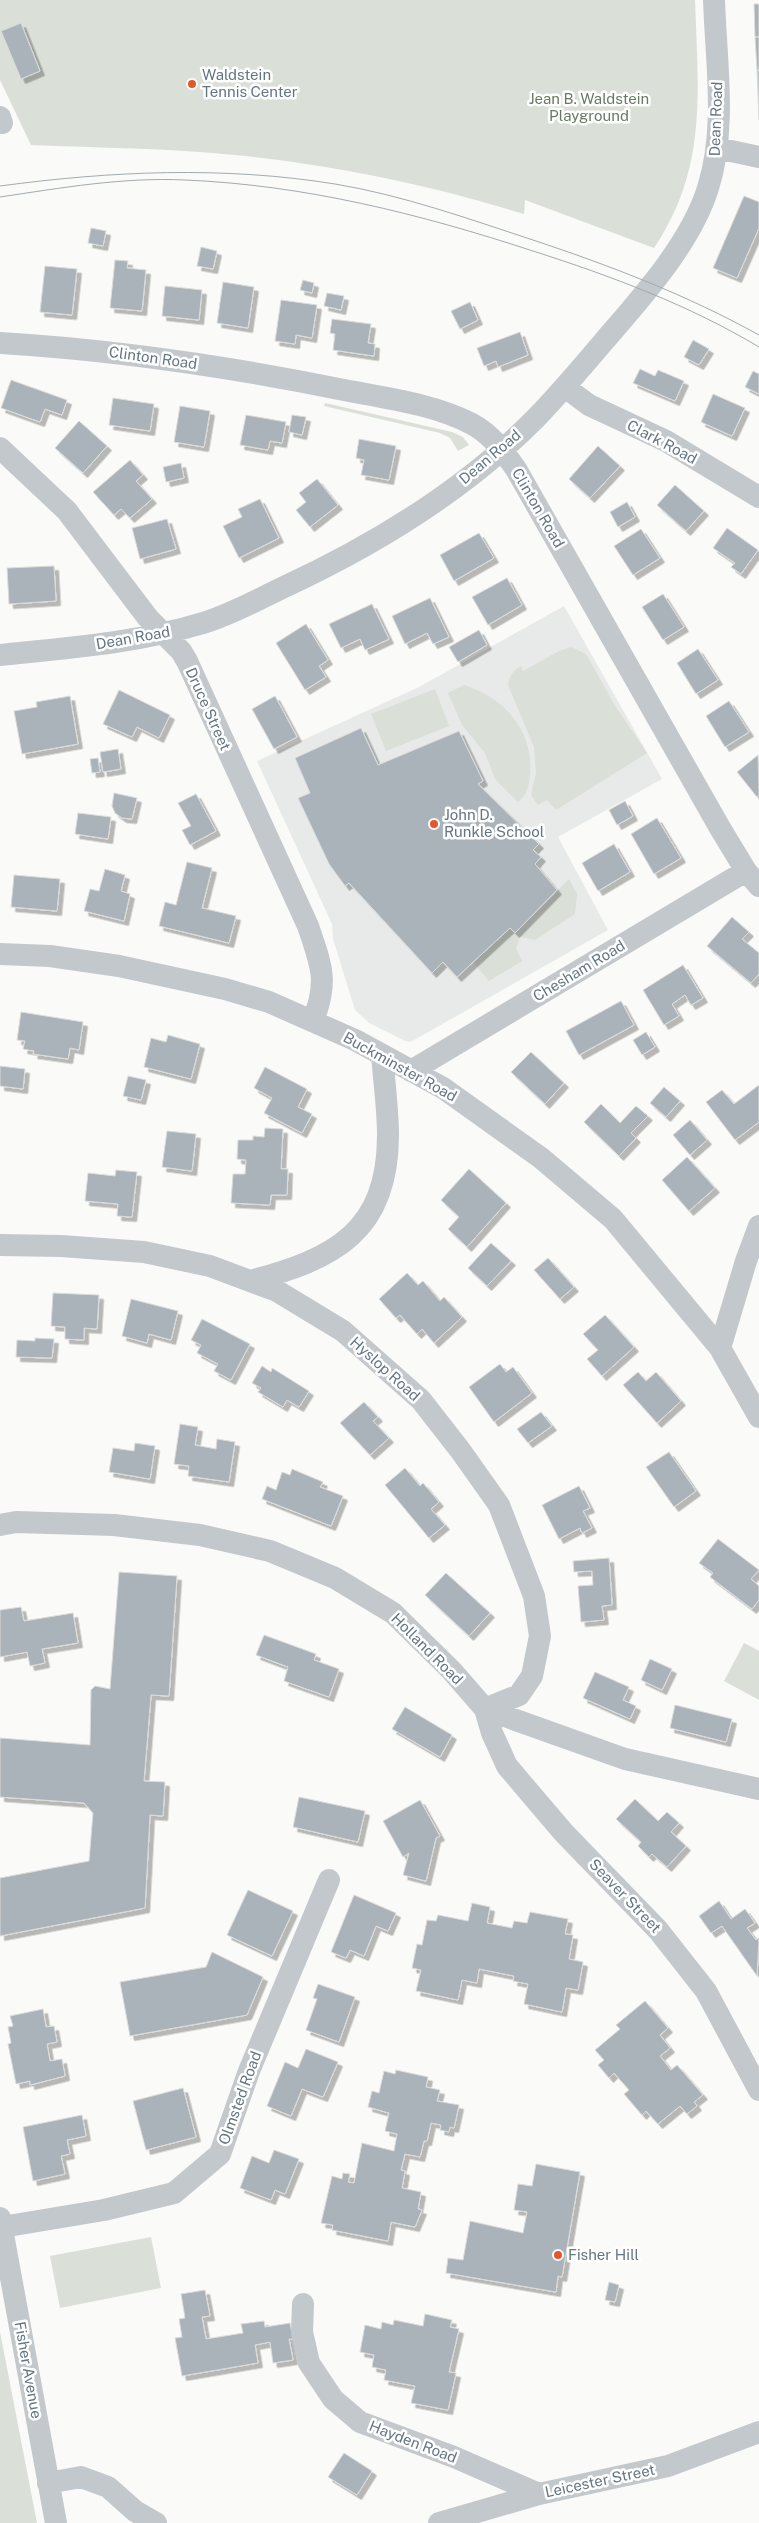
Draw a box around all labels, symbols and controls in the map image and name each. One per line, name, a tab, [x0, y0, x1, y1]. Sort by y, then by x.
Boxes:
place label: Waldstein Tennis Center	[202, 66, 298, 100]
marker: Waldstein Tennis Center	[186, 78, 198, 90]
street label: Dean Road	[706, 81, 725, 157]
park label: Jean B. Waldstein Playground	[529, 90, 649, 124]
street label: Clinton Road	[108, 343, 198, 372]
street label: Clark Road	[624, 416, 700, 467]
street label: Dean Road	[456, 426, 524, 487]
street label: Clinton Road	[509, 465, 568, 550]
street label: Dean Road	[95, 623, 171, 652]
street label: Druce Street	[183, 665, 234, 753]
place label: John D. Runkle School	[444, 806, 544, 840]
marker: John D. Runkle School	[428, 818, 440, 830]
street label: Chesham Road	[530, 936, 628, 1005]
street label: Buckminster Road	[340, 1028, 460, 1105]
street label: Hyslop Road	[347, 1333, 424, 1404]
street label: Holland Road	[388, 1609, 467, 1688]
street label: Seaver Street	[586, 1855, 665, 1936]
street label: Olmsted Road	[215, 2049, 264, 2147]
place label: Fisher Hill	[568, 2246, 639, 2263]
marker: Fisher Hill	[552, 2249, 564, 2261]
street label: Fisher Avenue	[12, 2320, 45, 2420]
street label: Hayden Road	[367, 2417, 459, 2466]
street label: Leicester Street	[543, 2461, 657, 2500]

